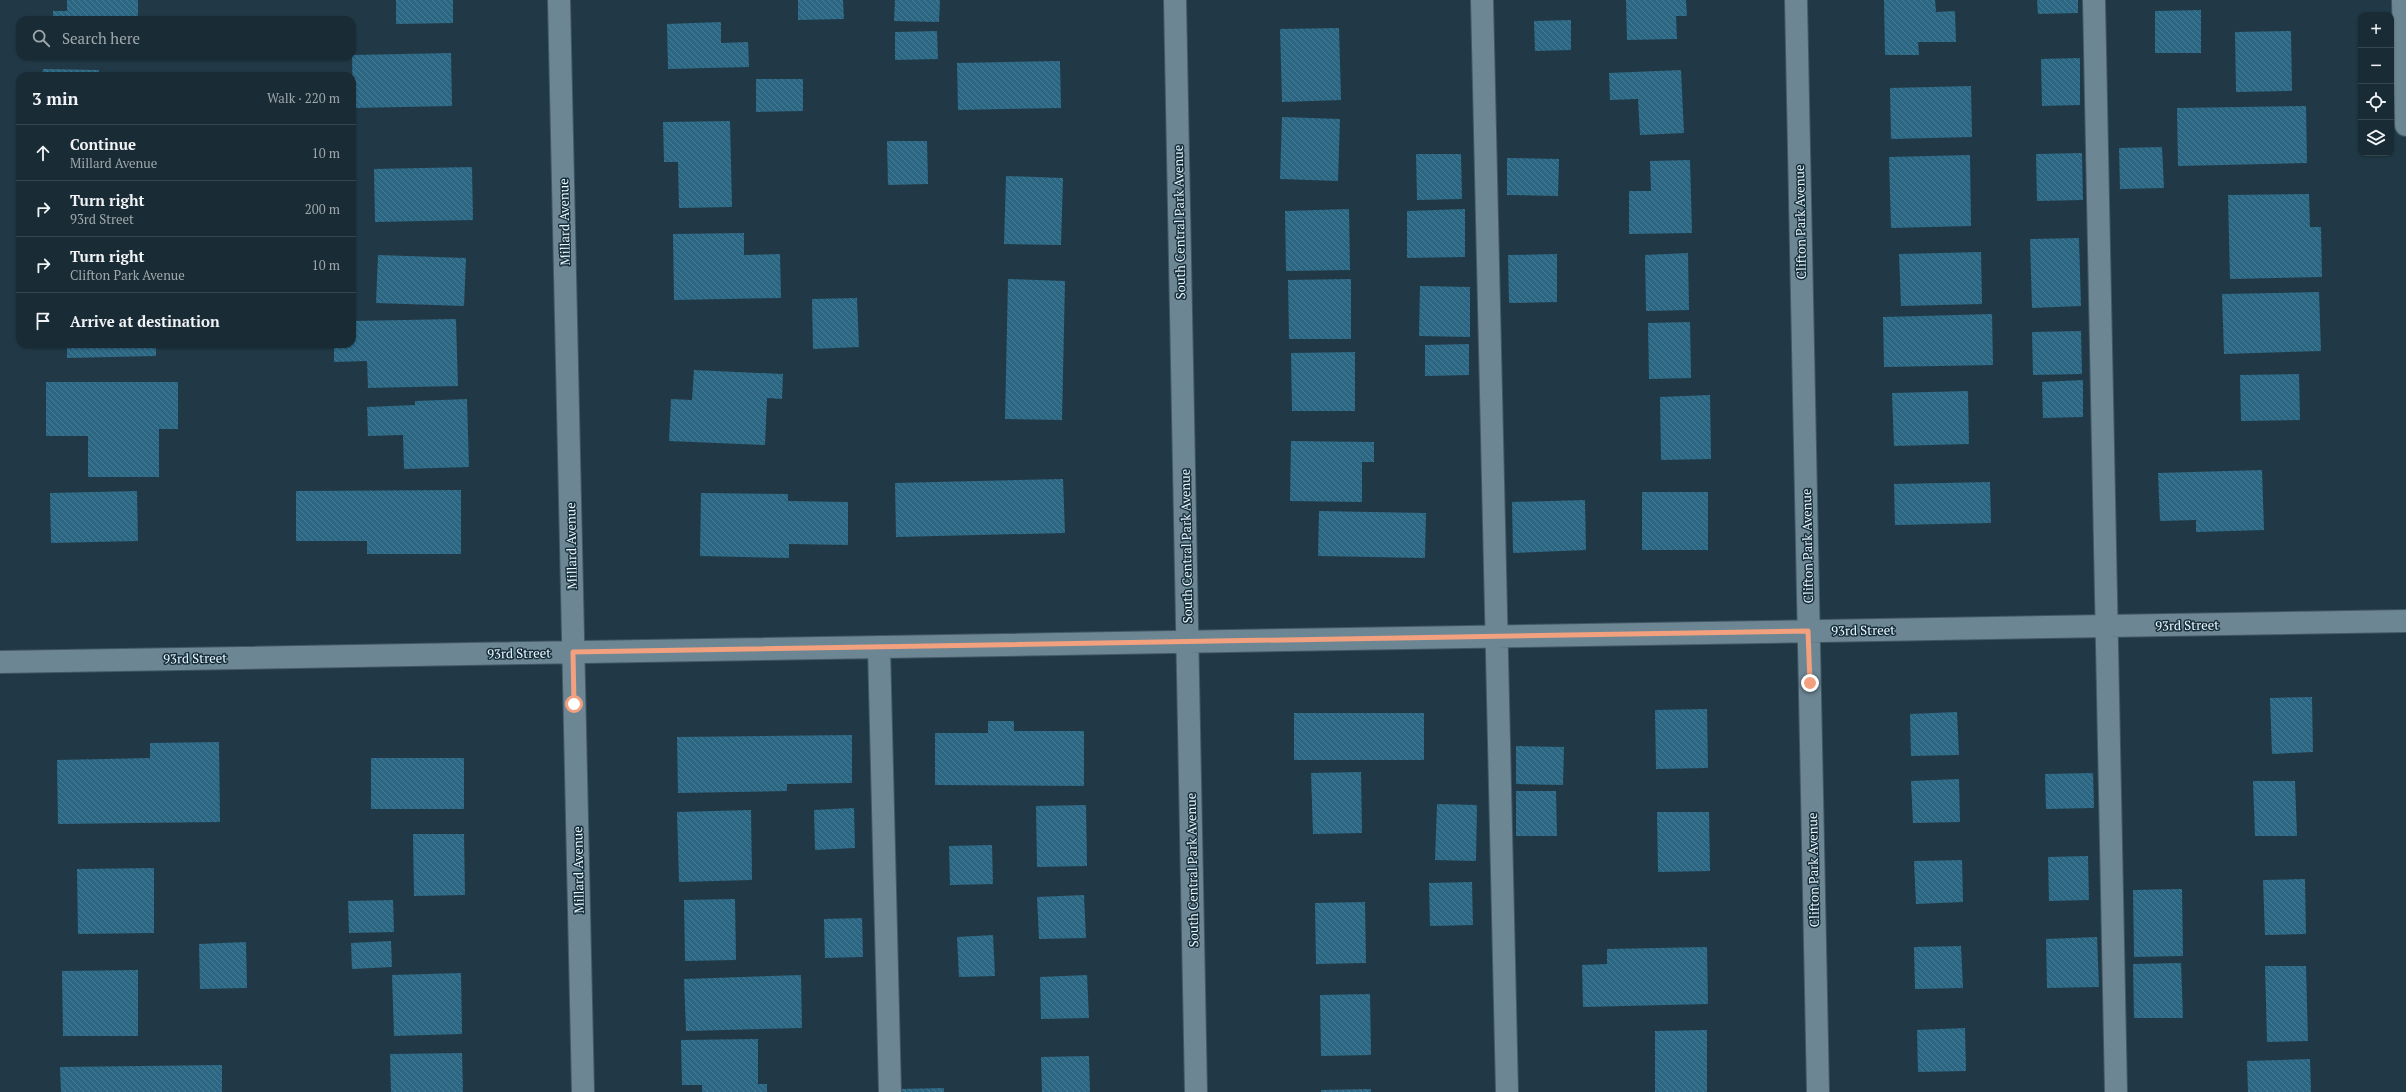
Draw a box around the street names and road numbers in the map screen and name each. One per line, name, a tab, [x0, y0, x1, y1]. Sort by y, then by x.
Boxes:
street label: South Central Park Avenue	[1169, 145, 1189, 299]
street label: Clifton Park Avenue	[1790, 164, 1810, 280]
street label: Millard Avenue	[554, 178, 574, 266]
street label: South Central Park Avenue	[1176, 469, 1196, 623]
street label: Clifton Park Avenue	[1797, 488, 1817, 604]
street label: Millard Avenue	[561, 502, 581, 590]
street label: 93rd Street	[2155, 615, 2219, 635]
street label: 93rd Street	[1831, 620, 1895, 640]
street label: 93rd Street	[487, 643, 551, 663]
street label: 93rd Street	[163, 648, 227, 668]
street label: South Central Park Avenue	[1182, 793, 1202, 947]
street label: Clifton Park Avenue	[1803, 812, 1823, 928]
street label: Millard Avenue	[568, 826, 588, 914]

